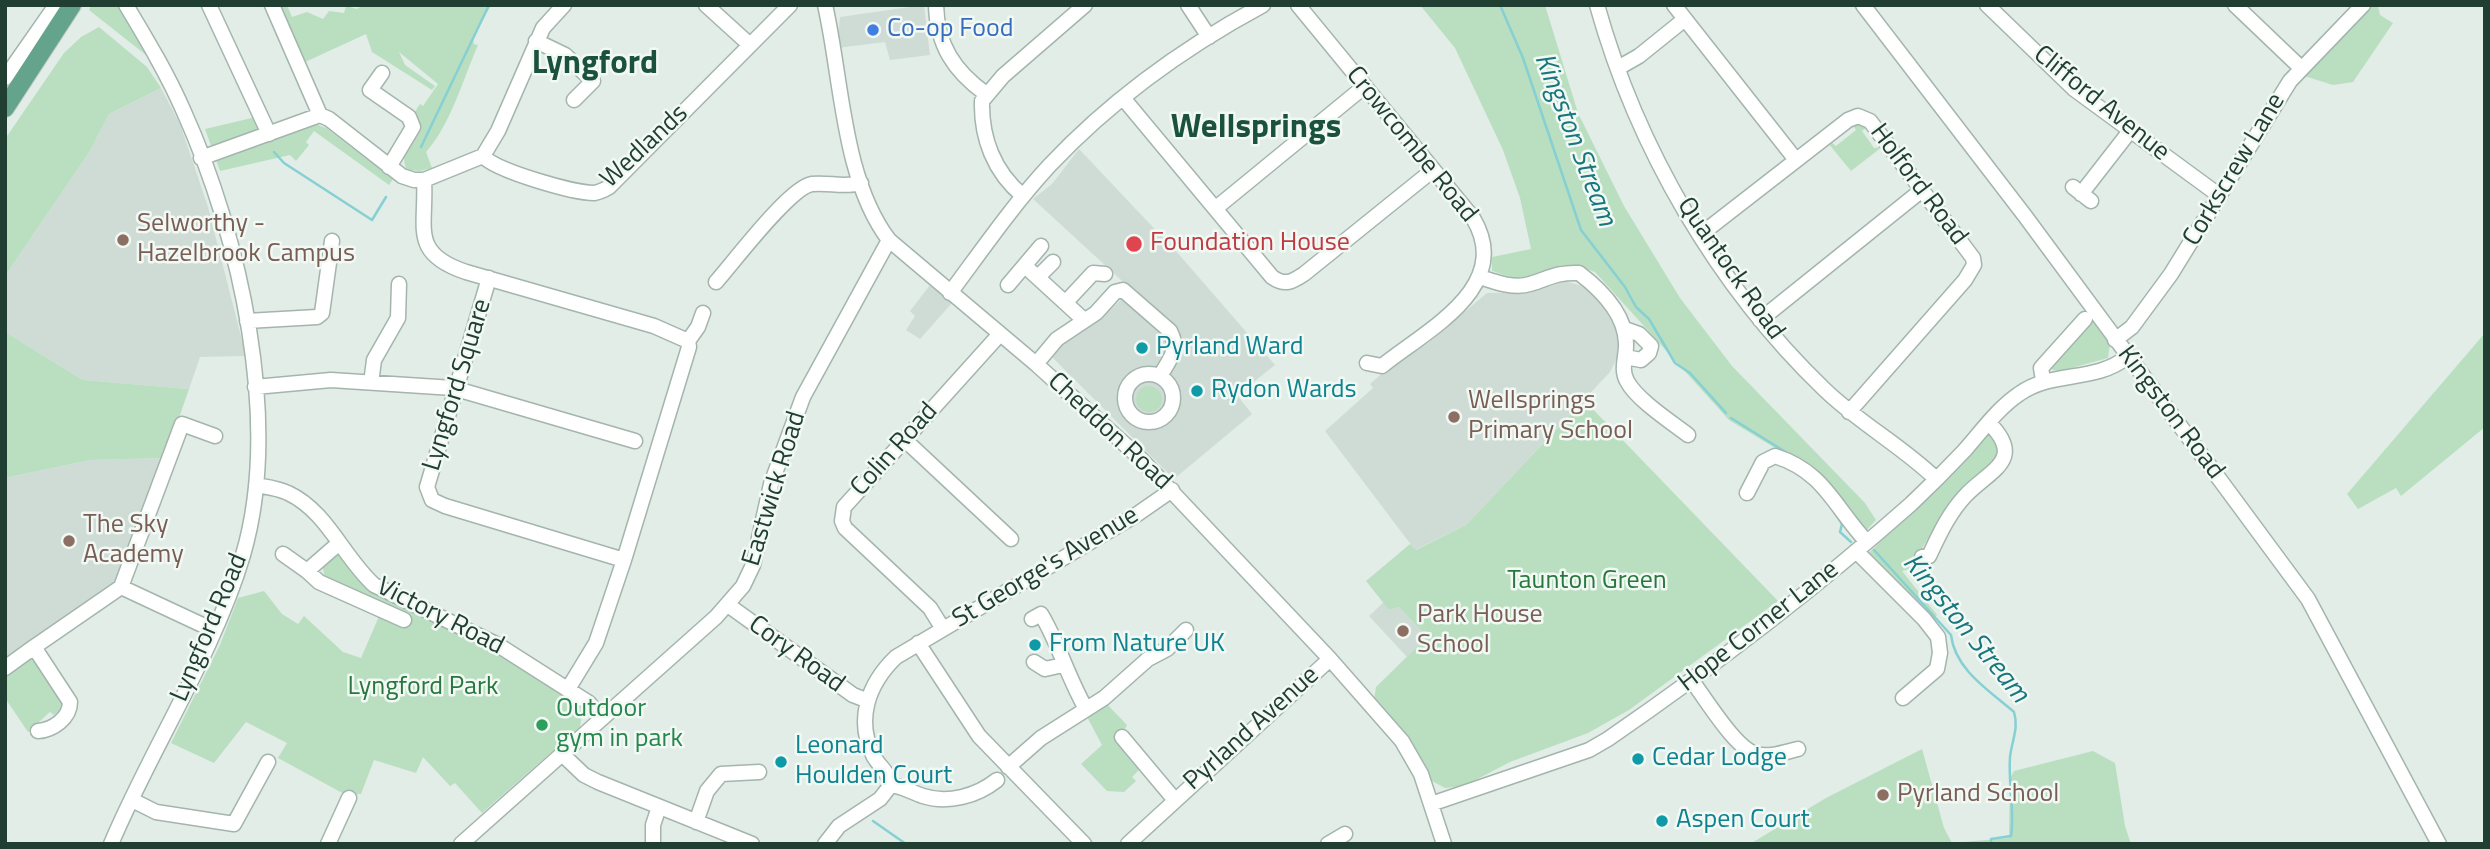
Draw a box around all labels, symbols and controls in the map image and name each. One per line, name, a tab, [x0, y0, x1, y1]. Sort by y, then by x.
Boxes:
place label: Co-op Food	[887, 14, 1014, 46]
marker: Co-op Food	[865, 22, 881, 38]
street label: Clifford Avenue	[2027, 40, 2175, 168]
district label: Lyngford	[532, 45, 658, 85]
water label: Kingston Stream	[1526, 49, 1622, 231]
street label: Crowcombe Road	[1339, 61, 1483, 229]
street label: Corkscrew Lane	[2177, 88, 2293, 252]
street label: Wedlands	[595, 99, 695, 195]
district label: Wellsprings	[1171, 109, 1341, 149]
street label: Holford Road	[1862, 118, 1974, 252]
street label: Quantock Road	[1669, 192, 1791, 346]
place label: Selworthy - Hazelbrook Campus	[137, 209, 355, 270]
place label: Foundation House	[1150, 228, 1350, 260]
marker: Selworthy - Hazelbrook Campus	[115, 232, 131, 248]
marker: Foundation House	[1124, 234, 1144, 254]
street label: Lyngford Square	[417, 295, 499, 475]
place label: Pyrland Ward	[1156, 332, 1304, 364]
marker: Pyrland Ward	[1134, 340, 1150, 356]
street label: Kingston Road	[2110, 340, 2230, 486]
street label: Cheddon Road	[1040, 367, 1178, 497]
place label: Rydon Wards	[1211, 375, 1357, 407]
marker: Rydon Wards	[1189, 383, 1205, 399]
place label: Wellsprings Primary School	[1468, 386, 1633, 448]
street label: Colin Road	[845, 397, 945, 503]
street label: Eastwick Road	[737, 408, 813, 570]
marker: Wellsprings Primary School	[1446, 409, 1462, 425]
street label: St George's Avenue	[948, 500, 1144, 636]
place label: The Sky Academy	[83, 510, 184, 572]
marker: The Sky Academy	[61, 533, 77, 549]
water label: Kingston Stream	[1895, 548, 2035, 710]
street label: Lyngford Road	[165, 549, 255, 707]
street label: Hope Corner Lane	[1673, 555, 1845, 699]
park label: Taunton Green	[1507, 566, 1667, 598]
street label: Victory Road	[371, 572, 509, 662]
place label: Park House School	[1417, 600, 1543, 662]
street label: Cory Road	[742, 610, 850, 700]
marker: Park House School	[1395, 623, 1411, 639]
place label: From Nature UK	[1049, 629, 1225, 661]
marker: From Nature UK	[1027, 637, 1043, 653]
street label: Pyrland Avenue	[1178, 660, 1326, 798]
park label: Lyngford Park	[347, 672, 499, 704]
place label: Outdoor gym in park	[556, 694, 683, 756]
marker: Outdoor gym in park	[534, 717, 550, 733]
place label: Leonard Houlden Court	[795, 731, 952, 792]
place label: Cedar Lodge	[1652, 743, 1787, 775]
marker: Cedar Lodge	[1630, 751, 1646, 767]
marker: Leonard Houlden Court	[773, 754, 789, 770]
place label: Pyrland School	[1897, 779, 2059, 811]
marker: Pyrland School	[1875, 787, 1891, 803]
place label: Aspen Court	[1676, 805, 1810, 837]
marker: Aspen Court	[1654, 813, 1670, 829]

